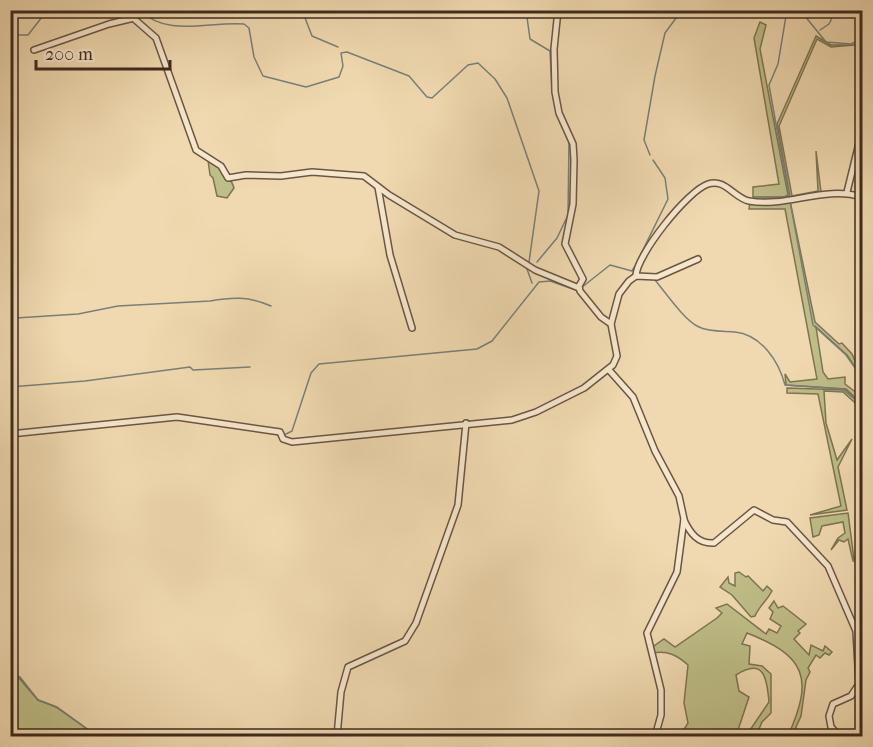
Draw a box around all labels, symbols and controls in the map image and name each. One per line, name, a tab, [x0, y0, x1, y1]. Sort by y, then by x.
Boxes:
scale bar	[36, 33, 170, 71]
text: 200 m	[45, 44, 93, 65]

